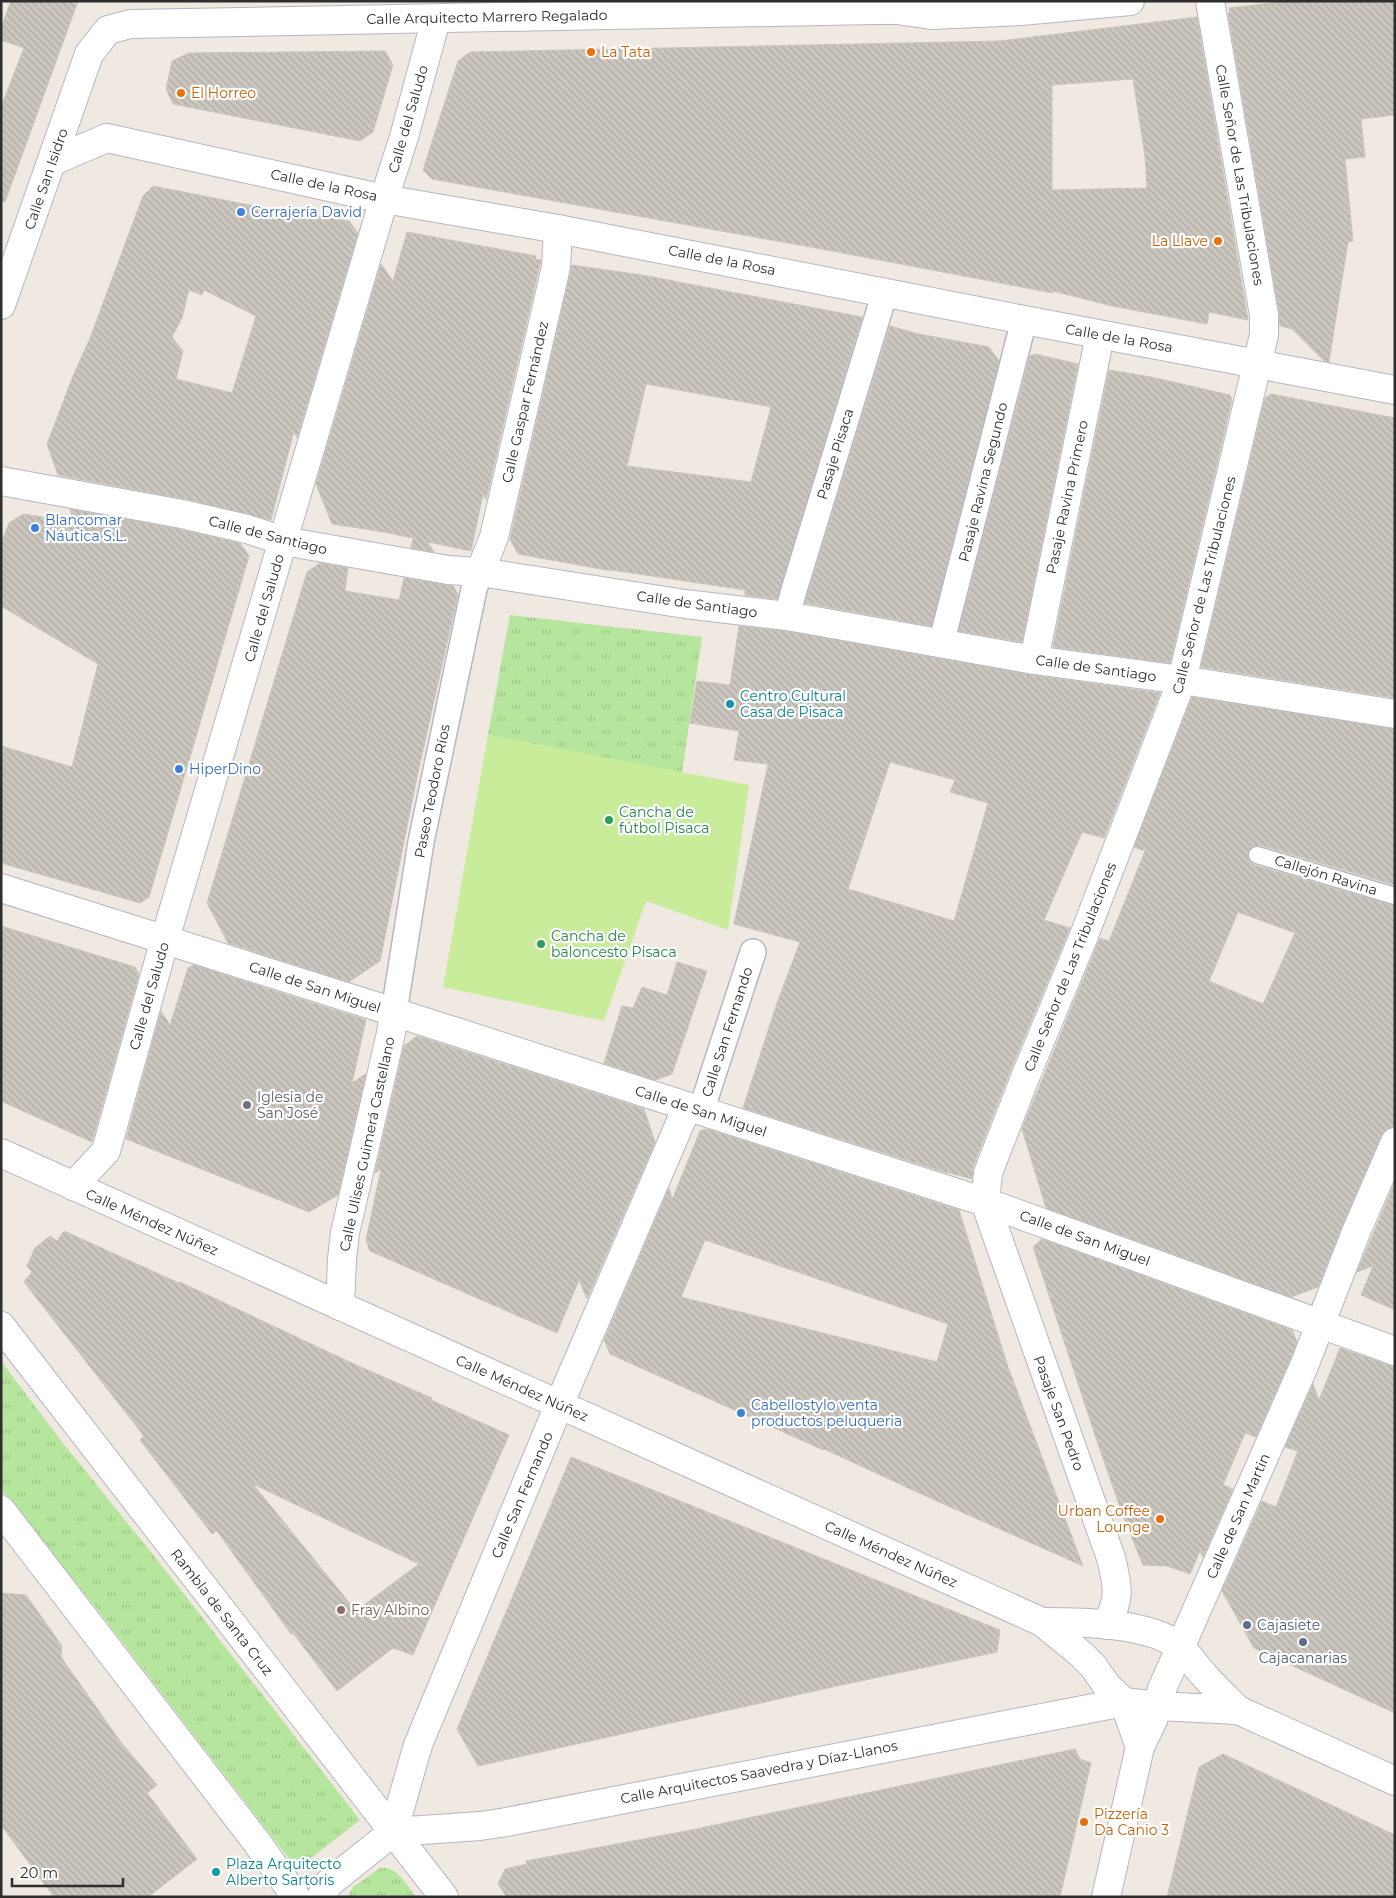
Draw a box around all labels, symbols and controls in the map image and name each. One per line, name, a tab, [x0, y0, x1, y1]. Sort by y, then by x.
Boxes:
street label: Calle Arquitecto Marrero Regalado	[366, 6, 608, 28]
place label: La Tata	[601, 43, 651, 61]
marker: La Tata	[585, 46, 597, 58]
street label: Calle del Saludo	[384, 63, 432, 175]
street label: Calle Señor de Las Tribulaciones	[1212, 63, 1268, 287]
place label: El Horreo	[191, 84, 256, 102]
marker: El Horreo	[175, 87, 187, 99]
street label: Calle San Isidro	[20, 126, 72, 232]
street label: Calle de la Rosa	[269, 165, 379, 205]
place label: Cerrajería David	[251, 203, 362, 221]
marker: Cerrajería David	[235, 206, 247, 218]
place label: La Llave	[1152, 232, 1208, 250]
marker: La Llave	[1212, 235, 1224, 247]
street label: Calle de la Rosa	[667, 241, 777, 279]
street label: Calle Gaspar Fernández	[498, 319, 552, 485]
street label: Calle de la Rosa	[1064, 320, 1174, 356]
street label: Pasaje Ravina Segundo	[954, 400, 1012, 564]
street label: Pasaje Pisaca	[813, 406, 857, 502]
street label: Pasaje Ravina Primero	[1042, 418, 1092, 575]
street label: Calle Señor de Las Tribulaciones	[1168, 474, 1240, 696]
place label: Blancomar Náutica S.L.	[45, 511, 127, 545]
street label: Calle de Santiago	[207, 512, 329, 559]
marker: Blancomar Náutica S.L.	[29, 522, 41, 534]
street label: Calle del Saludo	[240, 552, 288, 664]
street label: Calle de Santiago	[635, 587, 759, 621]
street label: Calle de Santiago	[1034, 651, 1158, 685]
place label: Centro Cultural Casa de Pisaca	[740, 687, 846, 721]
marker: Centro Cultural Casa de Pisaca	[724, 698, 736, 710]
street label: Paseo Teodoro Ríos	[410, 722, 454, 859]
place label: HiperDino	[189, 760, 261, 778]
marker: HiperDino	[173, 763, 185, 775]
place label: Cancha de fútbol Pisaca	[619, 803, 710, 837]
marker: Cancha de fútbol Pisaca	[603, 814, 615, 826]
street label: Callejón Ravina	[1272, 851, 1380, 899]
street label: Calle Señor de Las Tribulaciones	[1020, 860, 1120, 1074]
place label: Cancha de baloncesto Pisaca	[551, 927, 677, 961]
marker: Cancha de baloncesto Pisaca	[535, 938, 547, 950]
street label: Calle del Saludo	[125, 940, 173, 1052]
street label: Calle de San Miguel	[247, 957, 383, 1017]
street label: Calle San Fernando	[697, 964, 757, 1099]
street label: Calle Ulises Guimerá Castellano	[335, 1035, 399, 1253]
street label: Calle de San Miguel	[633, 1081, 769, 1141]
place label: Iglesia de San José	[257, 1088, 324, 1122]
marker: Iglesia de San José	[241, 1099, 253, 1111]
street label: Calle Méndez Núñez	[83, 1185, 221, 1259]
street label: Calle de San Miguel	[1017, 1206, 1153, 1270]
street label: Calle Méndez Núñez	[453, 1351, 591, 1425]
street label: Pasaje San Pedro	[1030, 1353, 1088, 1473]
place label: Cabellostylo venta productos peluqueria	[751, 1396, 902, 1430]
marker: Cabellostylo venta productos peluqueria	[735, 1407, 747, 1419]
street label: Calle San Fernando	[487, 1429, 557, 1561]
street label: Calle de San Martin	[1202, 1450, 1274, 1582]
place label: Urban Coffee Lounge	[1058, 1502, 1150, 1536]
marker: Urban Coffee Lounge	[1154, 1513, 1166, 1525]
street label: Calle Méndez Núñez	[822, 1517, 960, 1591]
street label: Rambla de Santa Cruz	[167, 1545, 277, 1679]
place label: Fray Albino	[351, 1601, 430, 1619]
marker: Fray Albino	[335, 1604, 347, 1616]
place label: Cajasiete	[1257, 1616, 1320, 1634]
marker: Cajasiete	[1241, 1619, 1253, 1631]
marker: Cajacanarias	[1297, 1636, 1309, 1648]
place label: Cajacanarias	[1259, 1649, 1347, 1667]
street label: Calle Arquitectos Saavedra y Díaz-Llanos	[619, 1736, 899, 1808]
place label: Pizzería Da Canio 3	[1094, 1805, 1169, 1839]
marker: Pizzería Da Canio 3	[1078, 1816, 1090, 1828]
place label: Plaza Arquitecto Alberto Sartoris	[226, 1855, 341, 1889]
scale bar	[12, 1856, 124, 1888]
text: 20 m	[20, 1863, 58, 1882]
marker: Plaza Arquitecto Alberto Sartoris	[210, 1866, 222, 1878]

